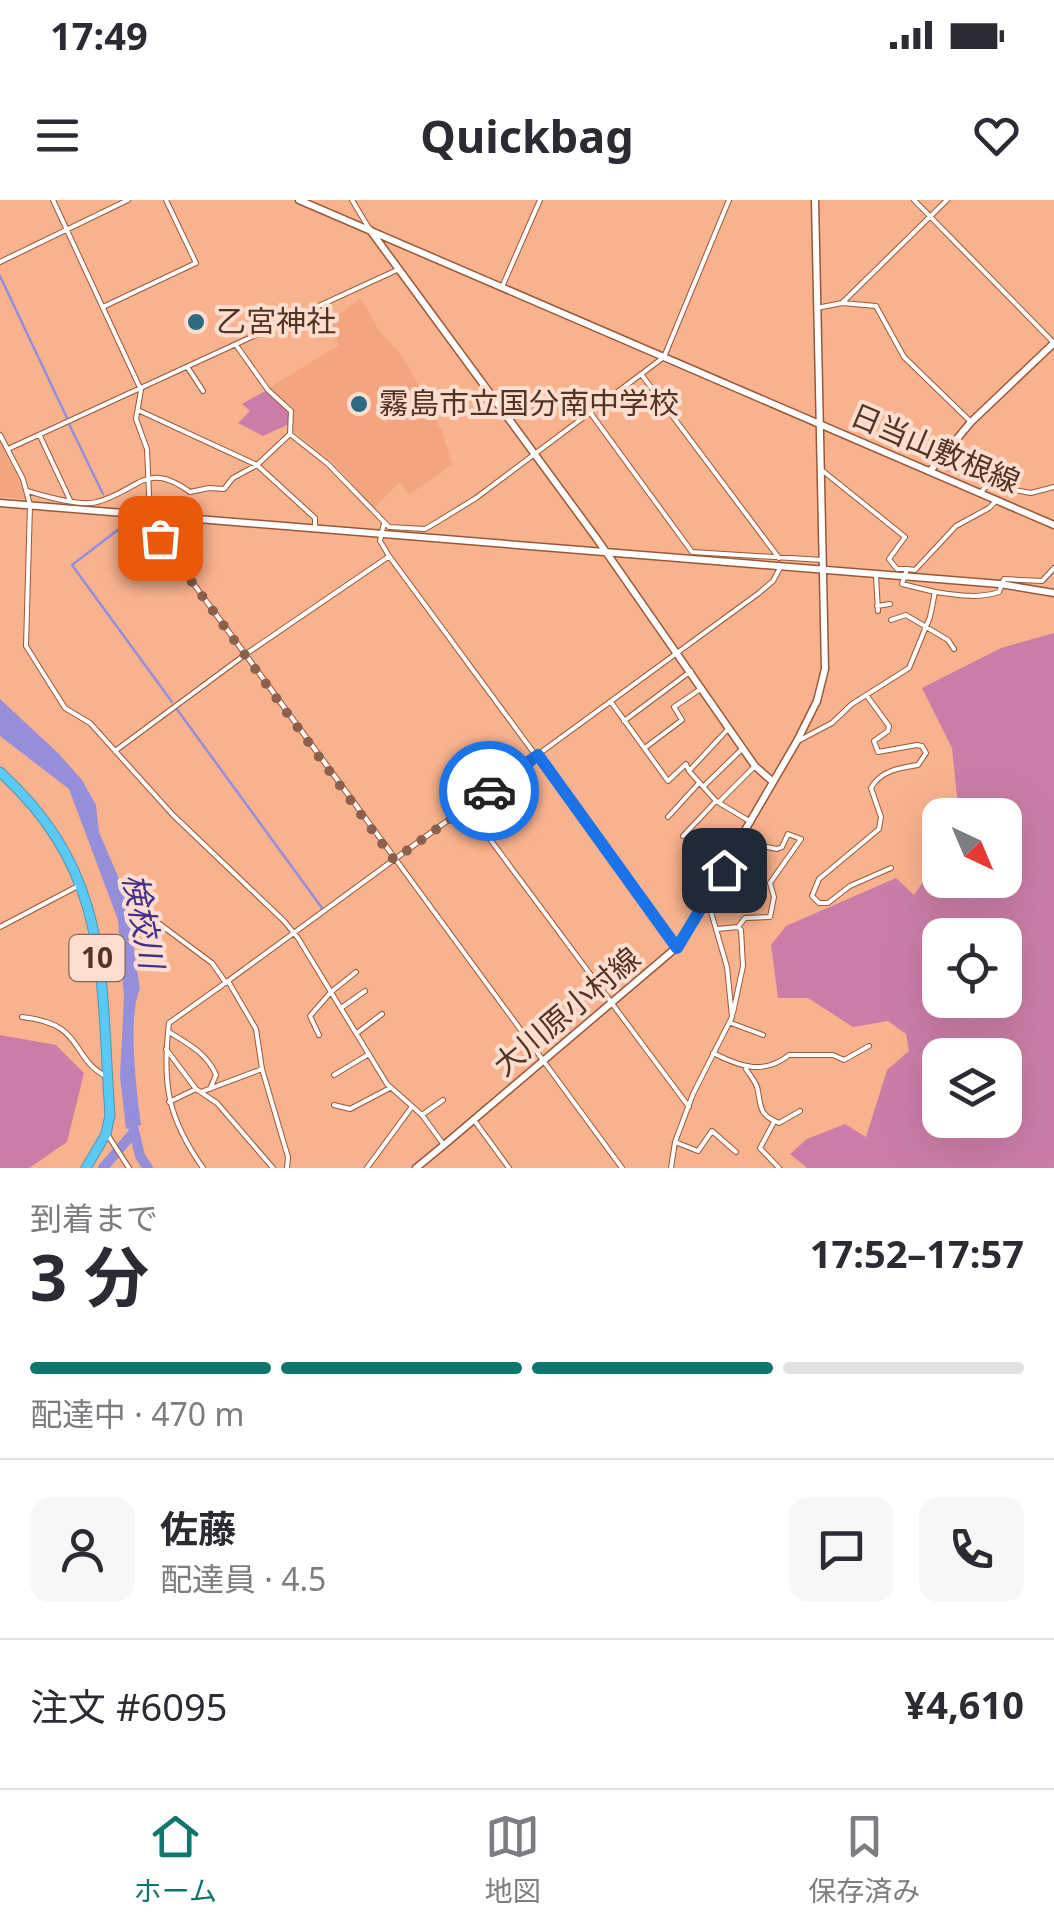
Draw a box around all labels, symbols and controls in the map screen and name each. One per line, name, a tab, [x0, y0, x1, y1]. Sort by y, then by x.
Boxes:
text: 17:49	[50, 9, 148, 61]
text: Quickbag	[420, 105, 634, 166]
icon: menu	[30, 108, 85, 163]
icon: heart	[969, 108, 1024, 163]
place label: 乙宮神社	[216, 300, 336, 341]
marker: 乙宮神社	[185, 311, 207, 333]
place label: 霧島市立国分南中学校	[379, 382, 679, 423]
marker: 霧島市立国分南中学校	[348, 393, 370, 415]
street label: 日当山敷根線	[845, 394, 1026, 502]
pin	[118, 496, 203, 581]
icon: bag	[133, 511, 188, 566]
courier	[439, 741, 539, 841]
icon: car	[462, 764, 517, 819]
north arrow	[922, 798, 1022, 898]
map controls	[922, 798, 1022, 1138]
pin	[682, 828, 767, 913]
icon: home	[697, 843, 752, 898]
water label: 検校川	[114, 869, 175, 975]
button: locate	[922, 918, 1022, 1018]
road number: 10	[70, 935, 124, 981]
street label: 大川原小村線	[484, 937, 648, 1084]
button: layers	[922, 1038, 1022, 1138]
text: 到着まで	[30, 1196, 158, 1239]
text: 17:52–17:57	[810, 1227, 1024, 1279]
text: 3 分	[30, 1232, 149, 1320]
text: 配達中 · 470 m	[30, 1392, 244, 1435]
button: person	[30, 1497, 135, 1602]
button: chat	[789, 1497, 894, 1602]
button: phone	[919, 1497, 1024, 1602]
text: 佐藤	[160, 1502, 236, 1554]
text: 配達員 · 4.5	[160, 1557, 326, 1600]
text: ¥4,610	[904, 1678, 1024, 1730]
text: 注文 #6095	[30, 1680, 227, 1732]
tab: ホーム	[134, 1809, 217, 1909]
tab: 地図	[485, 1809, 541, 1909]
tab: 保存済み	[808, 1809, 920, 1909]

